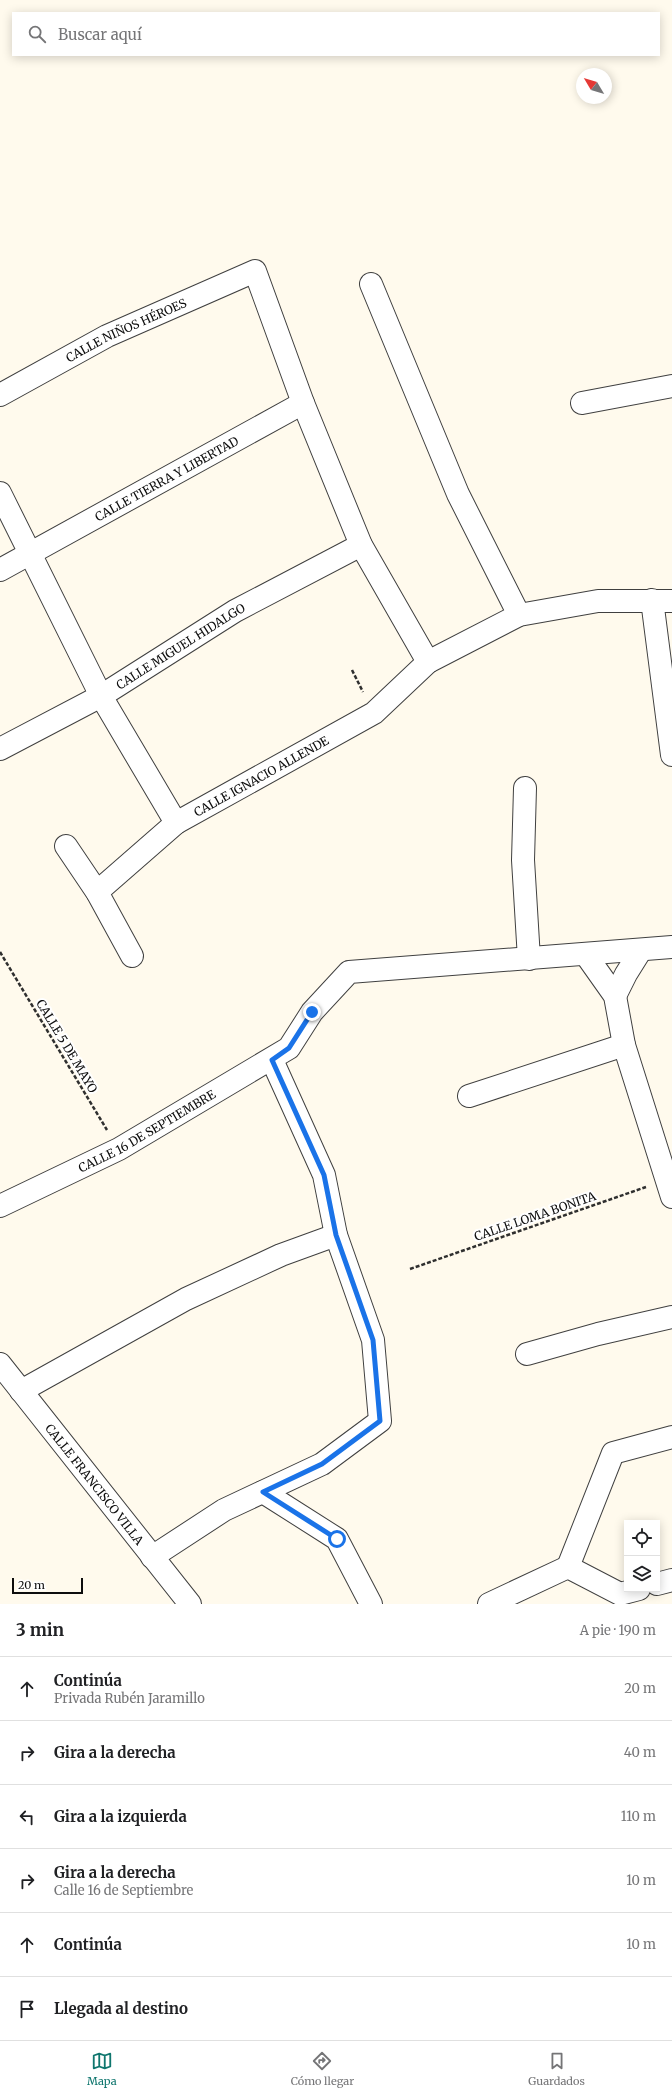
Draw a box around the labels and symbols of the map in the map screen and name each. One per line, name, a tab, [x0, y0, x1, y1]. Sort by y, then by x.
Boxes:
north arrow	[576, 68, 612, 104]
street label: CALLE NIÑOS HÉROES	[63, 295, 189, 365]
street label: CALLE TIERRA Y LIBERTAD	[92, 433, 241, 524]
street label: CALLE MIGUEL HIDALGO	[113, 600, 248, 692]
street label: CALLE IGNACIO ALLENDE	[191, 732, 331, 819]
street label: CALLE 5 DE MAYO	[33, 996, 101, 1096]
route end	[303, 1003, 321, 1021]
street label: CALLE 16 DE SEPTIEMBRE	[76, 1086, 218, 1175]
street label: CALLE LOMA BONITA	[472, 1188, 598, 1244]
street label: CALLE FRANCISCO VILLA	[43, 1420, 148, 1548]
route start	[328, 1530, 346, 1548]
scale bar	[12, 1576, 83, 1595]

